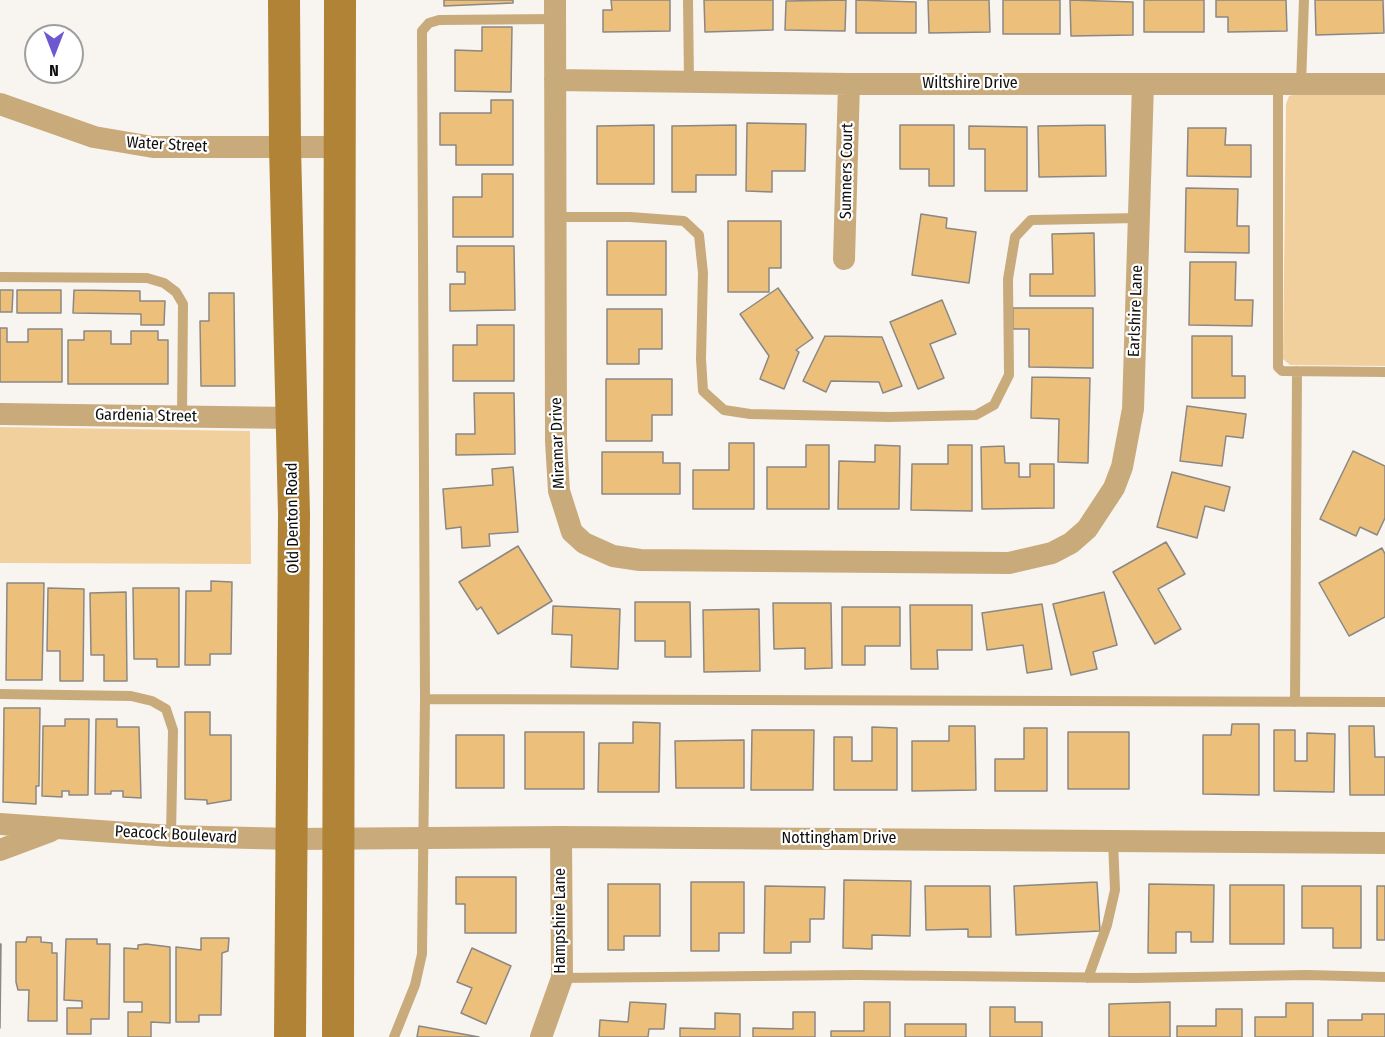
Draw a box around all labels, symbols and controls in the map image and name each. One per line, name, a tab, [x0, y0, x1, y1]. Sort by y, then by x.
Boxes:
north arrow	[24, 24, 84, 84]
text: N	[49, 61, 59, 80]
street label: Wiltshire Drive	[922, 74, 1018, 94]
street label: Sumners Court	[837, 123, 857, 219]
street label: Water Street	[126, 133, 208, 157]
street label: Earlshire Lane	[1125, 265, 1147, 357]
street label: Miramar Drive	[547, 397, 569, 489]
street label: Gardenia Street	[95, 406, 197, 426]
street label: Old Denton Road	[282, 462, 304, 574]
street label: Peacock Boulevard	[114, 822, 238, 848]
street label: Nottingham Drive	[782, 829, 896, 849]
street label: Hampshire Lane	[551, 868, 571, 974]

